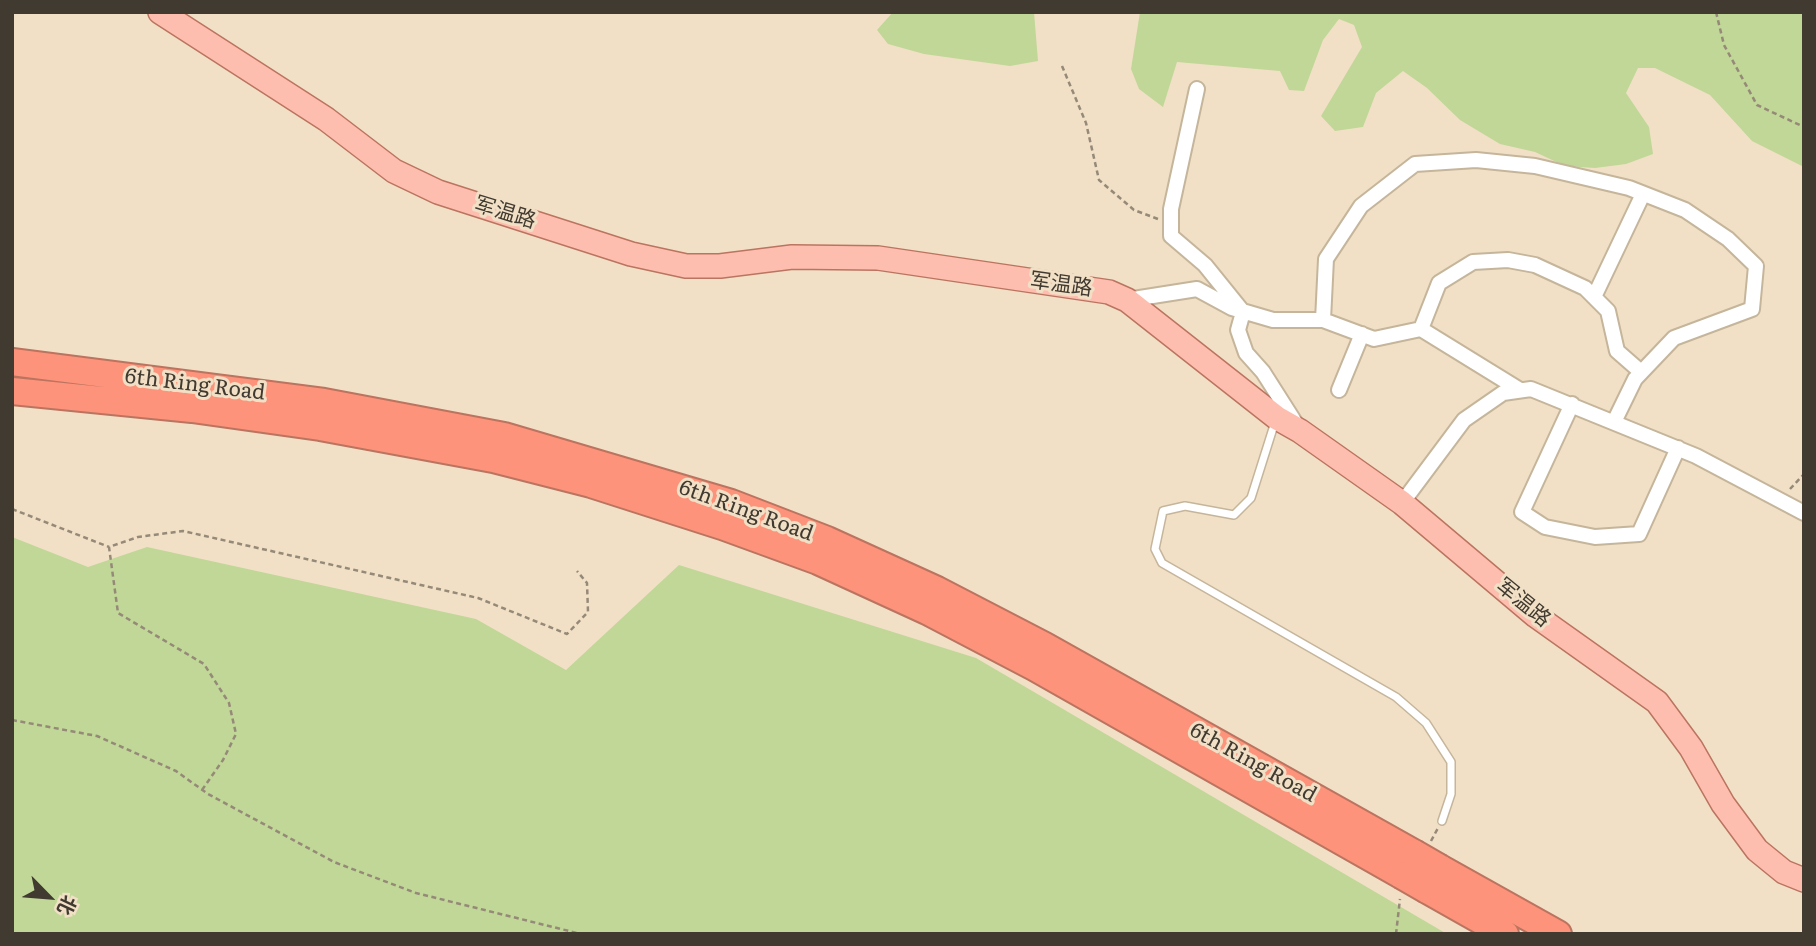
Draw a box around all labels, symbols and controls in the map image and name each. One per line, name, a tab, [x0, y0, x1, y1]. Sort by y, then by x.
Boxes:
street label: 军温路	[471, 192, 539, 234]
street label: 军温路	[1028, 268, 1094, 302]
street label: 6th Ring Road	[124, 364, 266, 406]
street label: 6th Ring Road	[676, 475, 816, 547]
street label: 军温路	[1491, 573, 1555, 633]
street label: 6th Ring Road	[1185, 718, 1321, 808]
north arrow	[14, 862, 84, 932]
text: 北	[51, 891, 85, 920]

